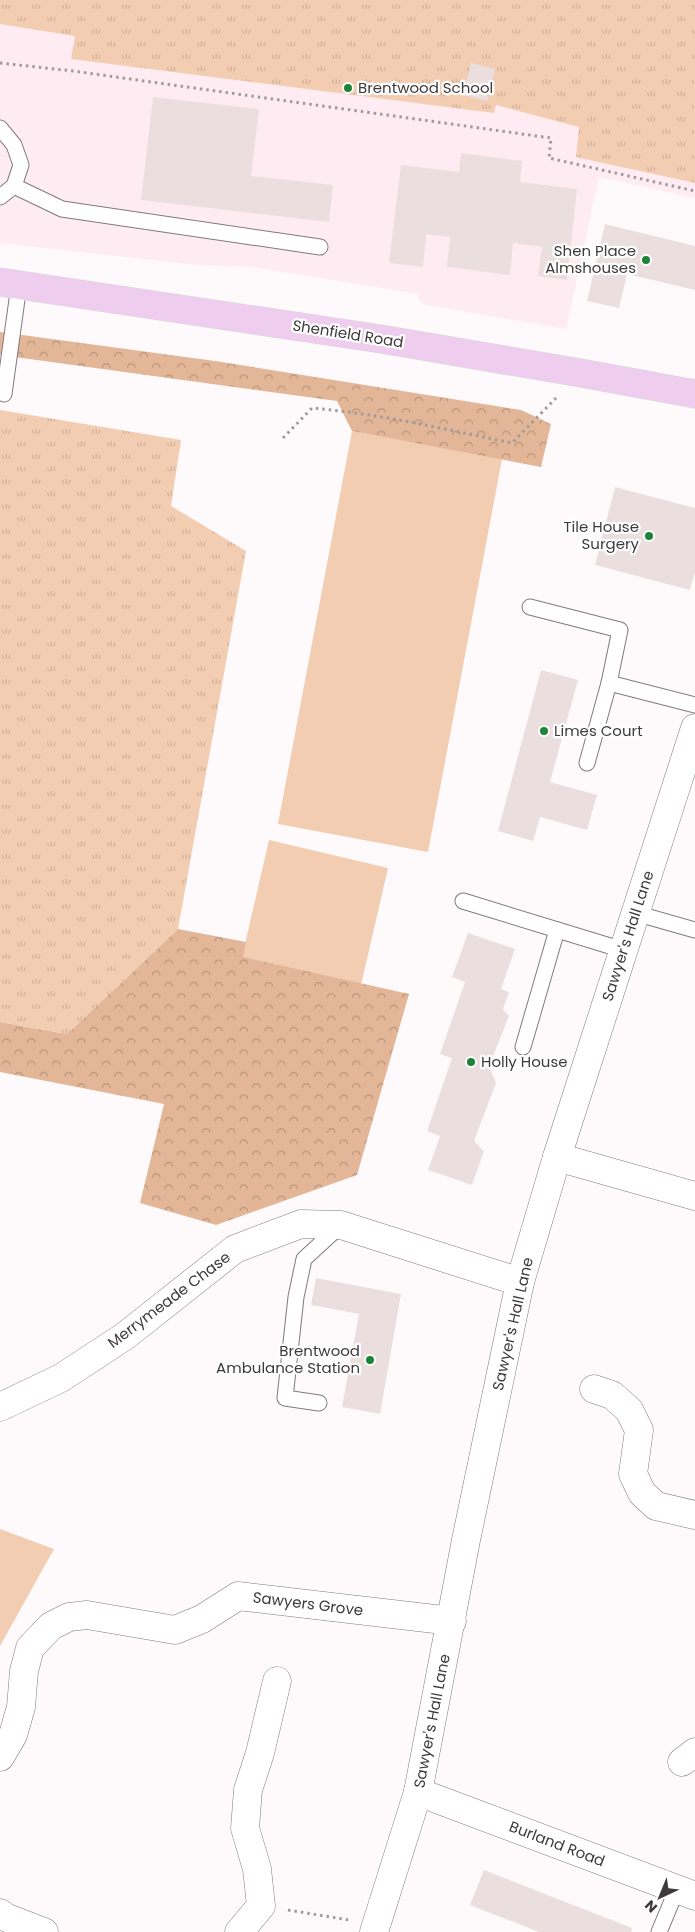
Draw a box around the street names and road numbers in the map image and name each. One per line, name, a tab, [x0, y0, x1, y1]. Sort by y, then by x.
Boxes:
street label: Shenfield Road	[291, 314, 405, 353]
street label: Sawyer's Hall Lane	[596, 868, 659, 1004]
street label: Merrymeade Chase	[103, 1246, 234, 1353]
street label: Sawyer's Hall Lane	[487, 1255, 538, 1393]
street label: Sawyers Grove	[252, 1586, 364, 1621]
street label: Sawyer's Hall Lane	[408, 1652, 455, 1790]
street label: Burland Road	[506, 1816, 608, 1871]

